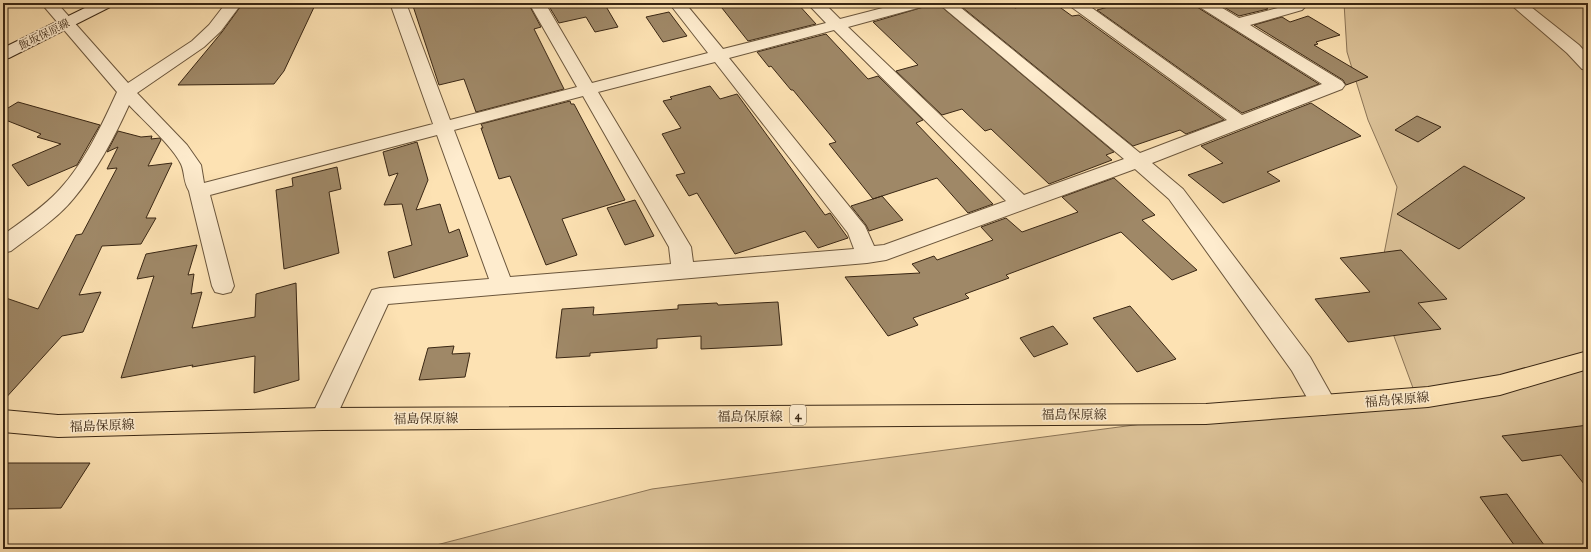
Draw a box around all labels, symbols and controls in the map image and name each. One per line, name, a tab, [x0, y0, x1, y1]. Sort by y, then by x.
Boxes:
street label: 飯坂保原線	[17, 17, 72, 52]
street label: 福島保原線	[1364, 389, 1430, 411]
road number: 4	[790, 405, 806, 425]
street label: 福島保原線	[1041, 407, 1107, 423]
street label: 福島保原線	[717, 409, 783, 425]
street label: 福島保原線	[393, 410, 459, 428]
street label: 福島保原線	[69, 417, 135, 435]

